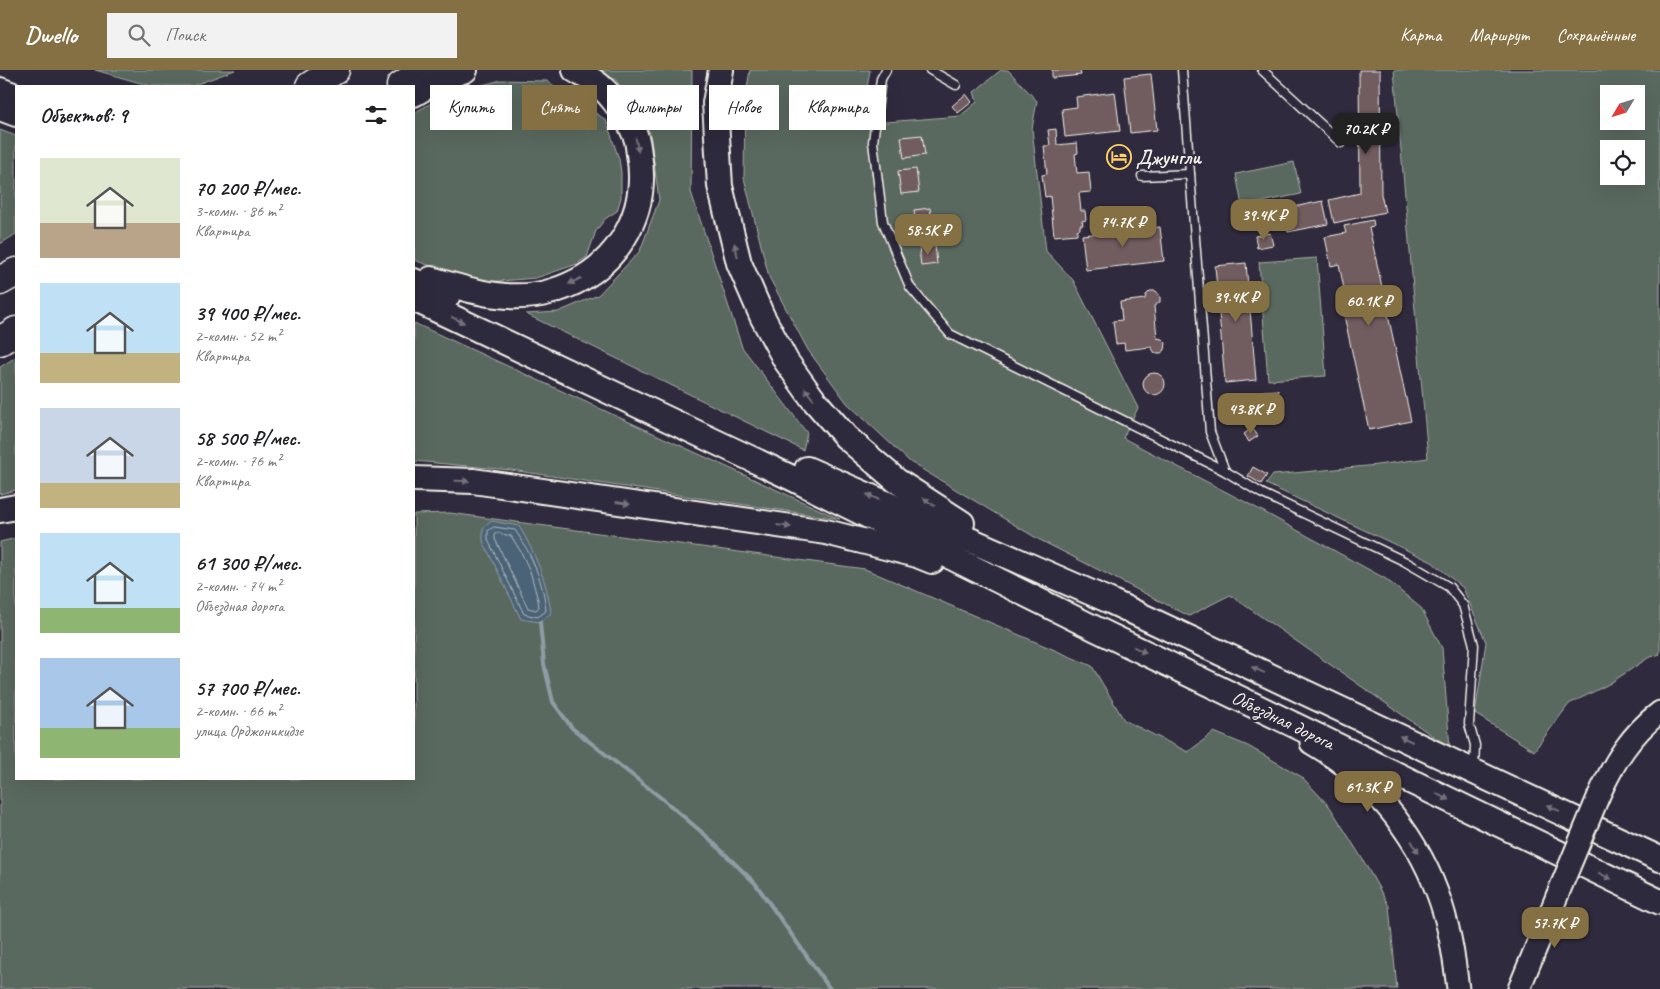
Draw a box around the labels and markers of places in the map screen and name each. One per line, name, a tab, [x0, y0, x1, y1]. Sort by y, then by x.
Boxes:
pin: 70.2K ₽	[1320, 112, 1412, 155]
hotel icon: Джунгли	[1106, 144, 1132, 170]
place label: Джунгли	[1136, 145, 1202, 170]
pin: 39.4K ₽	[1218, 198, 1310, 241]
pin: 74.7K ₽	[1077, 206, 1169, 248]
pin: 58.5K ₽	[882, 214, 974, 256]
pin: 39.4K ₽	[1190, 280, 1282, 323]
pin: 60.1K ₽	[1323, 284, 1415, 327]
pin: 43.8K ₽	[1205, 392, 1297, 435]
pin: 61.3K ₽	[1322, 770, 1414, 813]
pin: 57.7K ₽	[1509, 906, 1601, 949]

